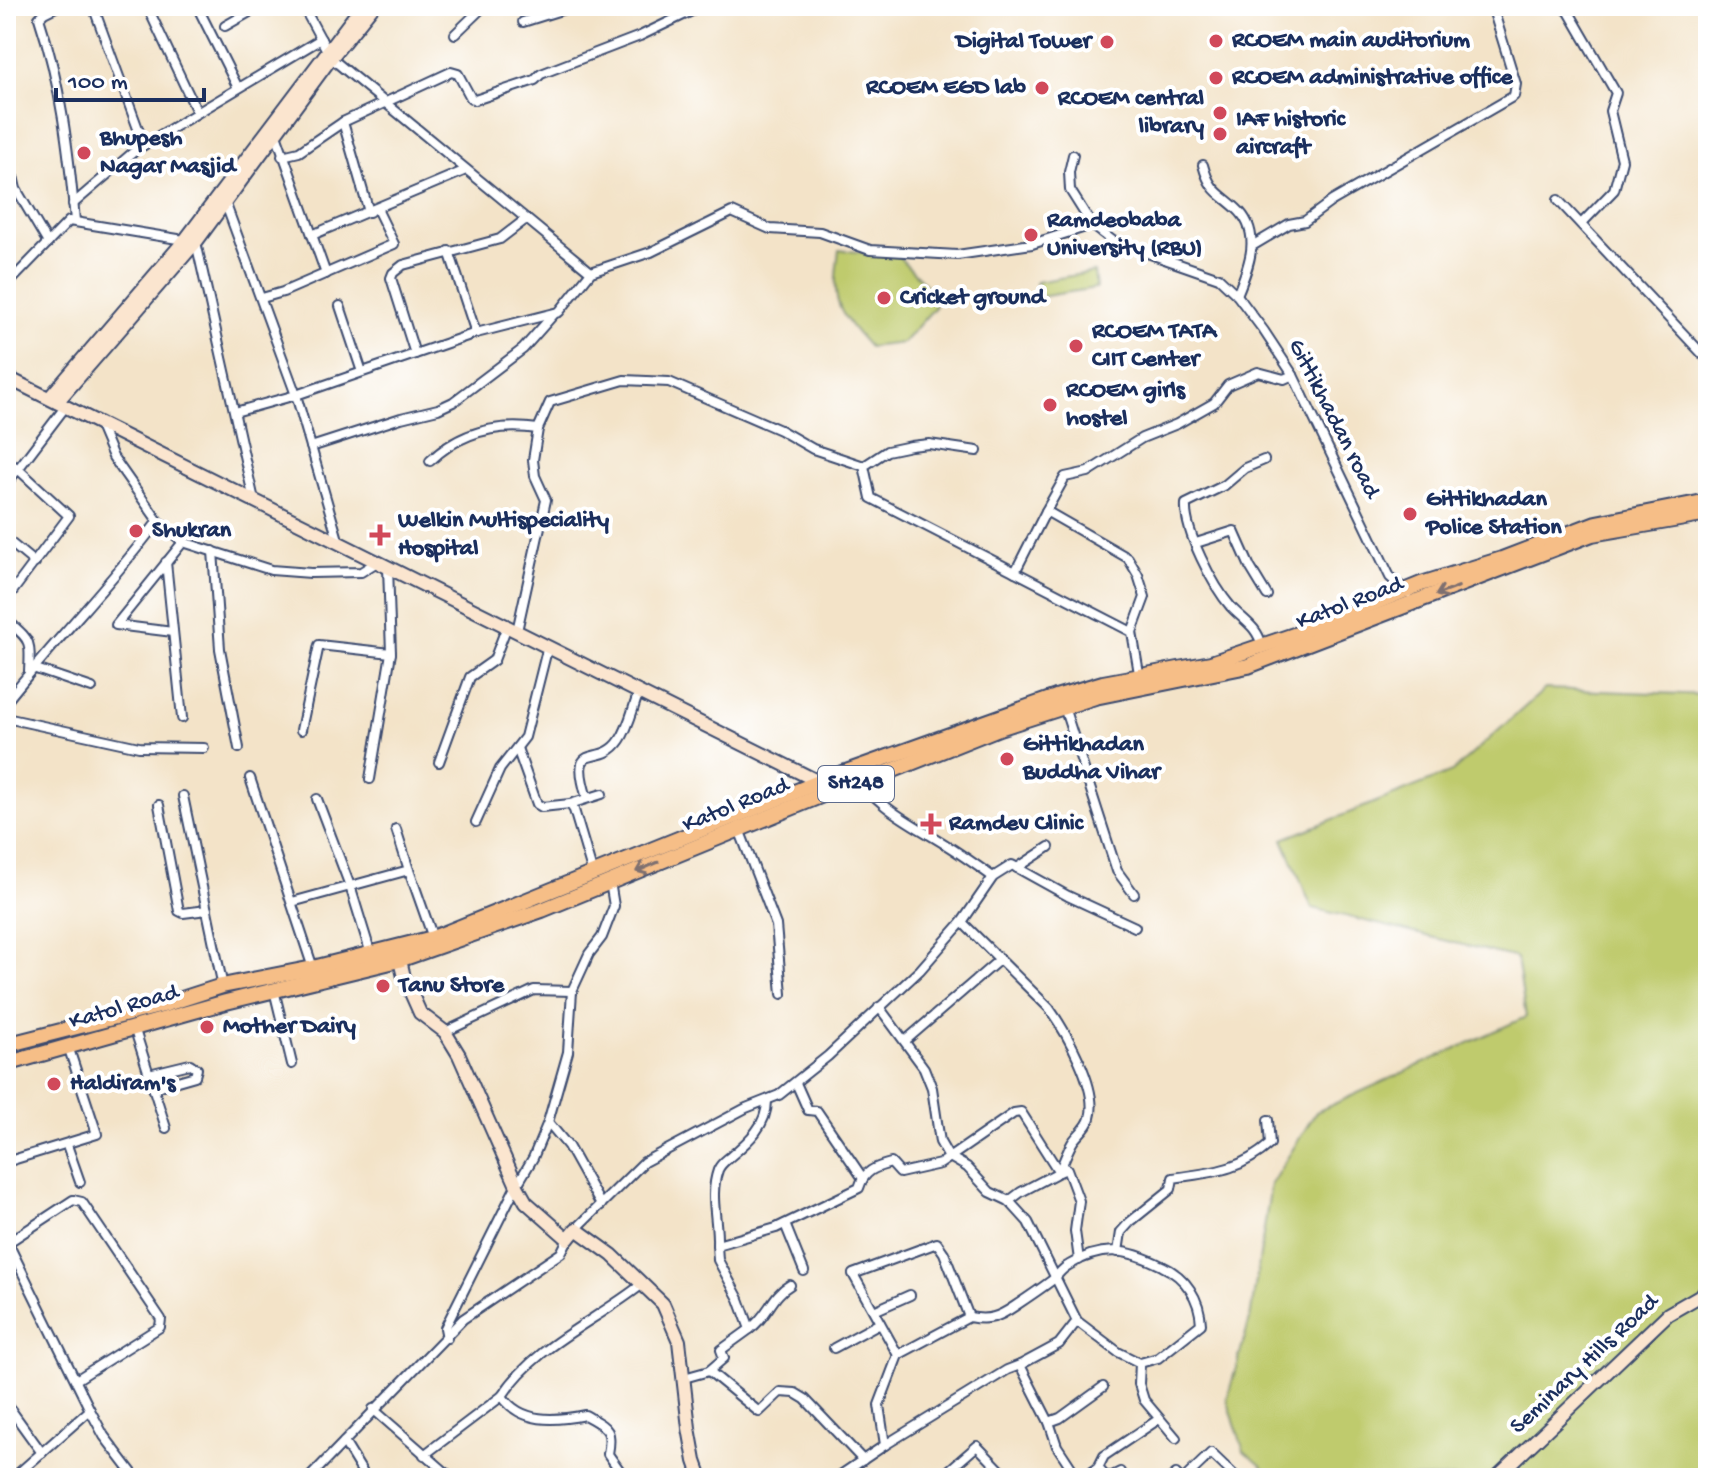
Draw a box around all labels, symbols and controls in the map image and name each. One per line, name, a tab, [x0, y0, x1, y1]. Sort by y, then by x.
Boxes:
place label: RCOEM main auditorium	[1231, 27, 1470, 56]
place label: Digital Tower	[954, 28, 1094, 57]
marker: RCOEM main auditorium	[1207, 32, 1225, 50]
marker: Digital Tower	[1098, 33, 1116, 51]
scale bar	[56, 52, 204, 102]
place label: RCOEM administrative office	[1231, 64, 1514, 93]
text: 100 m	[67, 69, 128, 98]
marker: RCOEM administrative office	[1207, 69, 1225, 87]
place label: RCOEM EGD lab	[865, 74, 1026, 103]
marker: RCOEM EGD lab	[1033, 79, 1051, 97]
place label: RCOEM central library	[1057, 85, 1204, 142]
marker: RCOEM central library	[1211, 104, 1229, 122]
place label: IAF historic aircraft	[1235, 106, 1347, 163]
place label: Bhupesh Nagar Masjid	[99, 125, 238, 182]
marker: IAF historic aircraft	[1211, 125, 1229, 143]
marker: Bhupesh Nagar Masjid	[75, 144, 93, 162]
place label: Ramdeobaba University (RBU)	[1046, 207, 1203, 264]
marker: Ramdeobaba University (RBU)	[1022, 226, 1040, 244]
place label: Cricket ground	[900, 284, 1048, 313]
marker: Cricket ground	[875, 289, 893, 307]
place label: RCOEM TATA CIIT Center	[1091, 318, 1218, 375]
street label: Gittikhadan road	[1280, 335, 1386, 505]
marker: RCOEM TATA CIIT Center	[1067, 337, 1085, 355]
place label: RCOEM girls hostel	[1065, 377, 1186, 434]
marker: RCOEM girls hostel	[1041, 396, 1059, 414]
place label: Gittikhadan Police Station	[1424, 486, 1562, 543]
marker: Gittikhadan Police Station	[1401, 505, 1419, 523]
place label: Welkin Multispeciality Hospital	[397, 507, 609, 564]
place label: Shukran	[152, 517, 232, 546]
marker: Shukran	[127, 522, 145, 540]
marker: Welkin Multispeciality Hospital	[369, 524, 391, 546]
street label: Katol Road	[1292, 570, 1409, 638]
one-way arrow	[1435, 585, 1460, 599]
place label: Gittikhadan Buddha Vihar	[1022, 731, 1162, 788]
marker: Gittikhadan Buddha Vihar	[998, 750, 1016, 768]
road number: SH248	[818, 766, 894, 802]
street label: Katol Road	[679, 771, 795, 840]
place label: Ramdev Clinic	[948, 810, 1085, 839]
marker: Ramdev Clinic	[920, 813, 942, 835]
one-way arrow	[635, 860, 660, 875]
place label: Tanu Store	[397, 972, 506, 1001]
marker: Tanu Store	[374, 977, 392, 995]
street label: Katol Road	[66, 978, 184, 1037]
place label: Mother Dairy	[223, 1013, 356, 1042]
marker: Mother Dairy	[198, 1018, 216, 1036]
place label: Haldiram's	[70, 1070, 177, 1099]
marker: Haldiram's	[45, 1075, 63, 1093]
street label: Seminary Hills Road	[1505, 1287, 1667, 1441]

